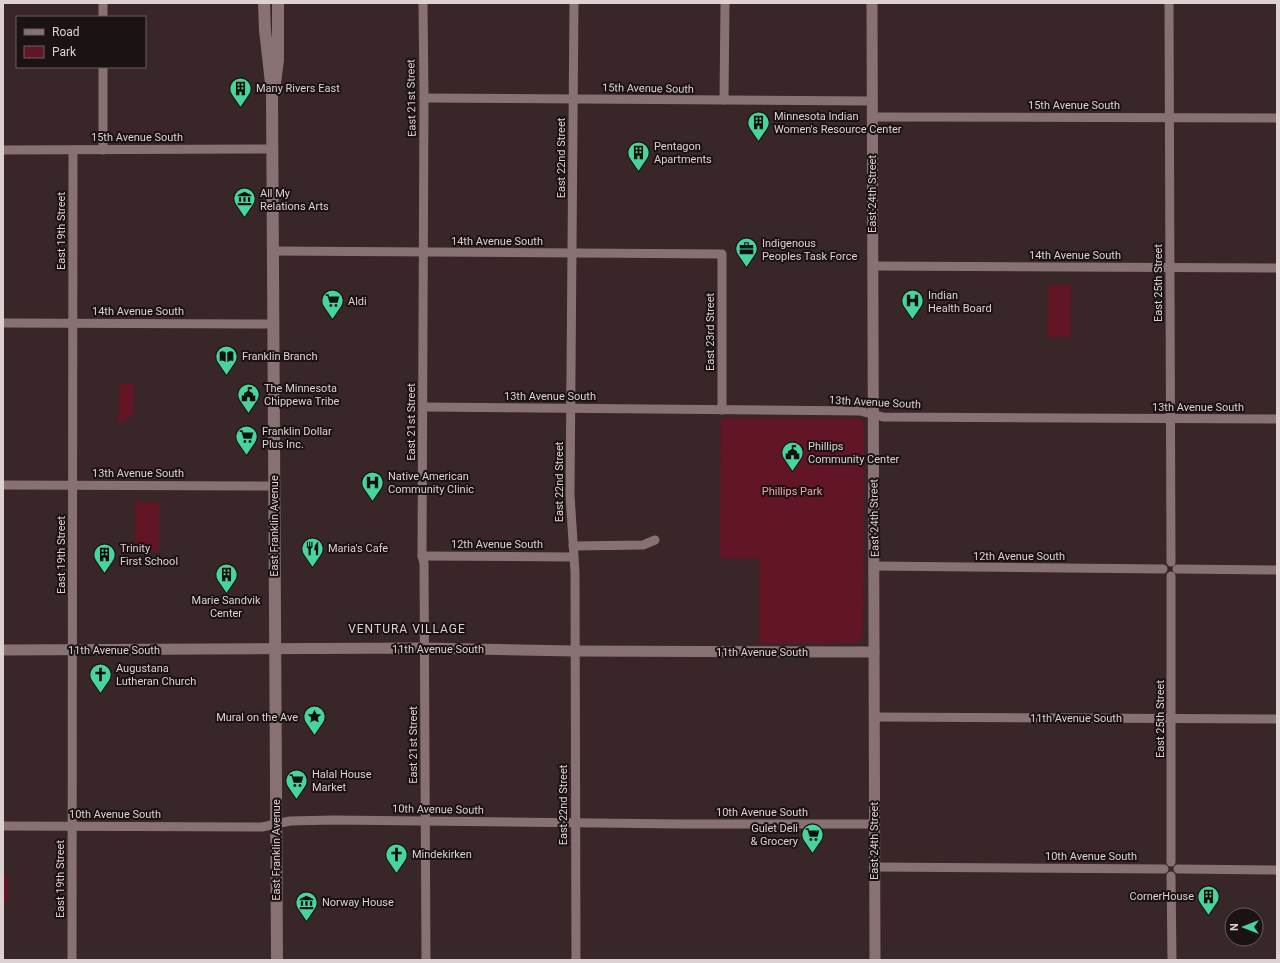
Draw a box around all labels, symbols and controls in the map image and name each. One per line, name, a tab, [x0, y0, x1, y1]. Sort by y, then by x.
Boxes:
legend	[16, 16, 146, 68]
text: Road	[52, 25, 80, 39]
text: Park	[52, 45, 77, 59]
street label: East 21st Street	[404, 59, 419, 137]
building icon: Many Rivers East	[228, 75, 254, 108]
street label: 15th Avenue South	[602, 81, 694, 96]
place label: Many Rivers East	[256, 82, 340, 95]
street label: 15th Avenue South	[1028, 99, 1120, 112]
building icon: Minnesota Indian Women's Resource Center	[745, 109, 771, 142]
place label: Minnesota Indian Women's Resource Center	[774, 110, 902, 136]
street label: East 22nd Street	[555, 117, 568, 198]
street label: 15th Avenue South	[91, 131, 183, 144]
building icon: Pentagon Apartments	[625, 139, 651, 172]
place label: Pentagon Apartments	[654, 140, 712, 166]
street label: East 24th Street	[866, 155, 879, 233]
museum icon: All My Relations Arts	[231, 186, 257, 219]
place label: All My Relations Arts	[260, 187, 329, 213]
street label: East 19th Street	[55, 192, 68, 270]
street label: 14th Avenue South	[451, 235, 543, 248]
office icon: Indigenous Peoples Task Force	[733, 236, 759, 269]
place label: Indigenous Peoples Task Force	[762, 237, 857, 263]
street label: East 25th Street	[1152, 244, 1165, 322]
street label: 14th Avenue South	[1029, 249, 1121, 262]
supermarket icon: Aldi	[319, 288, 345, 321]
hospital icon: Indian Health Board	[899, 288, 925, 321]
place label: Indian Health Board	[928, 289, 992, 315]
street label: East 23rd Street	[704, 293, 717, 371]
place label: Aldi	[348, 295, 367, 308]
street label: 14th Avenue South	[92, 305, 184, 318]
library icon: Franklin Branch	[213, 343, 239, 376]
place label: Franklin Branch	[242, 350, 317, 363]
public building icon: The Minnesota Chippewa Tribe	[236, 381, 262, 414]
place label: The Minnesota Chippewa Tribe	[264, 382, 340, 408]
street label: East 21st Street	[405, 383, 418, 461]
street label: 13th Avenue South	[504, 390, 596, 403]
street label: 13th Avenue South	[829, 394, 921, 411]
street label: 13th Avenue South	[1152, 401, 1244, 414]
supermarket icon: Franklin Dollar Plus Inc.	[233, 424, 259, 457]
place label: Franklin Dollar Plus Inc.	[262, 425, 332, 451]
public building icon: Phillips Community Center	[779, 439, 805, 472]
place label: Phillips Community Center	[808, 440, 900, 466]
street label: East 22nd Street	[553, 441, 566, 522]
street label: 13th Avenue South	[92, 467, 184, 480]
hospital icon: Native American Community Clinic	[360, 469, 386, 502]
place label: Native American Community Clinic	[388, 470, 474, 496]
street label: East Franklin Avenue	[268, 475, 281, 577]
street label: East 24th Street	[867, 478, 882, 557]
park label: Phillips Park	[762, 485, 823, 498]
street label: East 19th Street	[55, 516, 68, 594]
restaurant icon: Maria's Cafe	[300, 535, 326, 568]
street label: 12th Avenue South	[451, 538, 543, 551]
building icon: Trinity First School	[91, 541, 117, 574]
place label: Trinity First School	[120, 542, 178, 568]
place label: Maria's Cafe	[328, 542, 388, 555]
street label: 12th Avenue South	[973, 550, 1065, 563]
building icon: Marie Sandvik Center	[213, 561, 239, 594]
place label: Marie Sandvik Center	[192, 594, 261, 620]
district label: VENTURA VILLAGE	[348, 622, 466, 636]
street label: 11th Avenue South	[392, 643, 484, 656]
street label: 11th Avenue South	[68, 644, 160, 657]
street label: 11th Avenue South	[716, 646, 808, 659]
church icon: Augustana Lutheran Church	[88, 661, 114, 694]
place label: Augustana Lutheran Church	[116, 662, 196, 688]
street label: East 25th Street	[1154, 680, 1167, 758]
place icon: Mural on the Ave	[301, 704, 327, 737]
street label: East 21st Street	[407, 706, 420, 784]
place label: Mural on the Ave	[216, 711, 298, 724]
street label: 11th Avenue South	[1030, 712, 1122, 725]
street label: East 22nd Street	[557, 764, 570, 845]
supermarket icon: Halal House Market	[284, 767, 310, 800]
place label: Halal House Market	[312, 768, 372, 794]
street label: East Franklin Avenue	[270, 799, 283, 901]
street label: 10th Avenue South	[392, 802, 484, 817]
street label: East 24th Street	[868, 802, 881, 880]
street label: 10th Avenue South	[716, 806, 808, 819]
street label: 10th Avenue South	[69, 808, 161, 821]
supermarket icon: Gulet Deli & Grocery	[800, 821, 826, 854]
place label: Gulet Deli & Grocery	[750, 822, 799, 848]
street label: East 19th Street	[54, 840, 67, 918]
church icon: Mindekirken	[384, 841, 410, 874]
place label: Mindekirken	[412, 848, 472, 861]
street label: 10th Avenue South	[1045, 850, 1137, 863]
building icon: CornerHouse	[1196, 883, 1222, 916]
museum icon: Norway House	[293, 889, 319, 922]
place label: CornerHouse	[1130, 890, 1194, 903]
place label: Norway House	[322, 896, 394, 909]
north arrow	[1224, 907, 1264, 947]
text: N	[1228, 923, 1241, 931]

